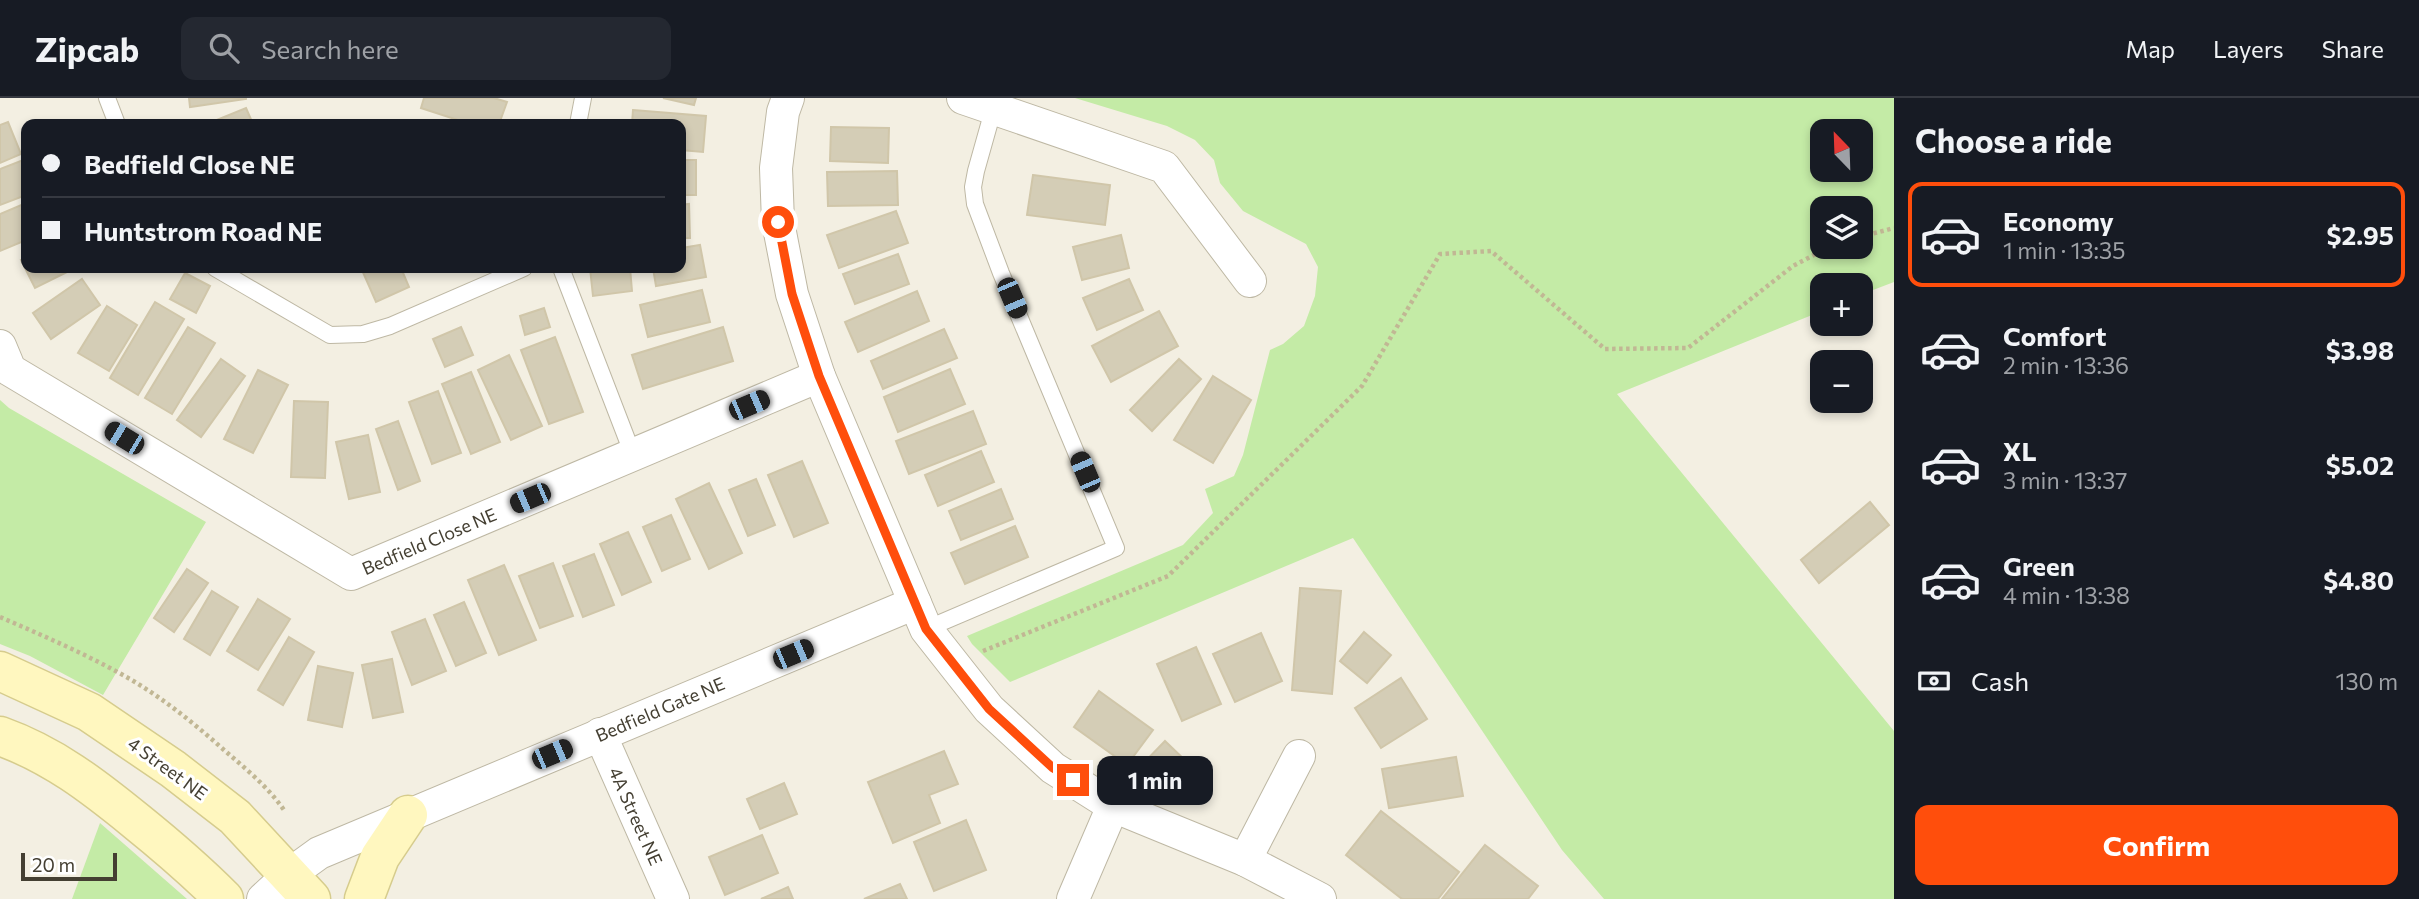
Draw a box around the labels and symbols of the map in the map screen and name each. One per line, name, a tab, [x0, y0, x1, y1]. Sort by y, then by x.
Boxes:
north arrow	[1810, 119, 1872, 182]
route start	[762, 206, 794, 238]
car	[995, 275, 1030, 321]
car	[726, 387, 773, 423]
car	[101, 418, 148, 458]
car	[1068, 449, 1103, 495]
car	[507, 480, 554, 516]
street label: Bedfield Close NE	[358, 503, 500, 579]
car	[770, 636, 817, 672]
street label: Bedfield Gate NE	[592, 672, 728, 746]
street label: 4 Street NE	[124, 732, 212, 804]
car	[529, 736, 576, 772]
callout: 1 min	[1098, 756, 1213, 804]
street label: 4A Street NE	[605, 763, 667, 869]
route end	[1057, 764, 1089, 796]
scale bar	[21, 850, 117, 882]

